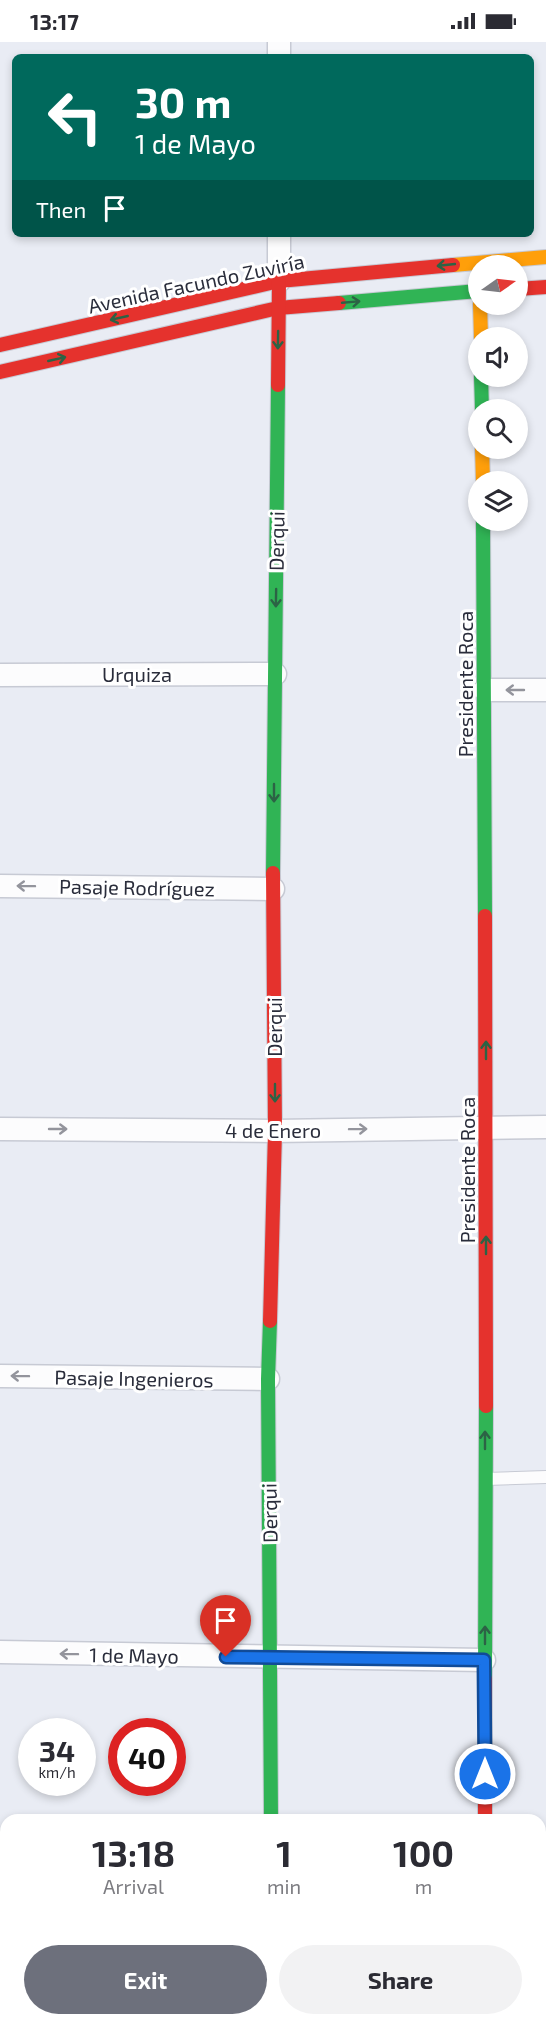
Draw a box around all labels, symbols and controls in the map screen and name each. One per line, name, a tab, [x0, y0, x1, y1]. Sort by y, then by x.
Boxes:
text: 13:17	[30, 8, 79, 34]
text: 30 m	[135, 76, 231, 126]
icon: left	[36, 78, 114, 156]
text: 1 de Mayo	[135, 127, 256, 159]
icon: arrive	[98, 192, 131, 225]
text: Then	[36, 196, 86, 222]
street label: Avenida Facundo Zuviría	[86, 248, 306, 318]
north arrow	[468, 255, 528, 315]
map controls	[468, 255, 528, 531]
one-way arrow	[436, 260, 456, 271]
one-way arrow	[341, 296, 361, 307]
one-way arrow	[110, 313, 129, 324]
button: sound	[468, 327, 528, 387]
one-way arrow	[272, 329, 284, 349]
one-way arrow	[47, 353, 66, 364]
button: search	[468, 399, 528, 459]
button: layers	[468, 471, 528, 531]
street label: Derqui	[263, 511, 289, 571]
one-way arrow	[270, 587, 282, 607]
street label: Presidente Roca	[453, 611, 477, 757]
street label: Urquiza	[102, 662, 172, 686]
one-way arrow	[506, 684, 526, 696]
one-way arrow	[268, 782, 280, 802]
street label: Pasaje Rodríguez	[59, 874, 215, 900]
one-way arrow	[16, 880, 36, 892]
street label: Derqui	[262, 997, 286, 1057]
one-way arrow	[480, 1041, 492, 1061]
one-way arrow	[269, 1082, 281, 1102]
street label: Presidente Roca	[455, 1097, 479, 1243]
street label: 4 de Enero	[225, 1118, 321, 1142]
one-way arrow	[48, 1123, 68, 1135]
one-way arrow	[348, 1124, 368, 1135]
one-way arrow	[480, 1236, 492, 1256]
street label: Pasaje Ingenieros	[54, 1365, 214, 1391]
one-way arrow	[11, 1370, 31, 1382]
one-way arrow	[479, 1431, 491, 1451]
street label: Derqui	[256, 1483, 282, 1543]
pin	[200, 1595, 251, 1657]
icon: arrive	[209, 1604, 242, 1637]
one-way arrow	[479, 1626, 491, 1646]
street label: 1 de Mayo	[89, 1642, 179, 1668]
one-way arrow	[60, 1648, 80, 1659]
speed limit sign: 40	[108, 1718, 186, 1796]
text: 34	[39, 1732, 75, 1768]
position arrow	[453, 1742, 517, 1806]
text: km/h	[38, 1763, 76, 1781]
text: 13:18	[92, 1831, 175, 1874]
text: 1	[276, 1831, 292, 1874]
text: 100	[393, 1831, 454, 1874]
text: Arrival	[103, 1874, 164, 1898]
text: min	[267, 1874, 301, 1898]
text: m	[415, 1874, 432, 1898]
button: Exit	[24, 1945, 267, 2014]
button: Share	[279, 1945, 522, 2014]

